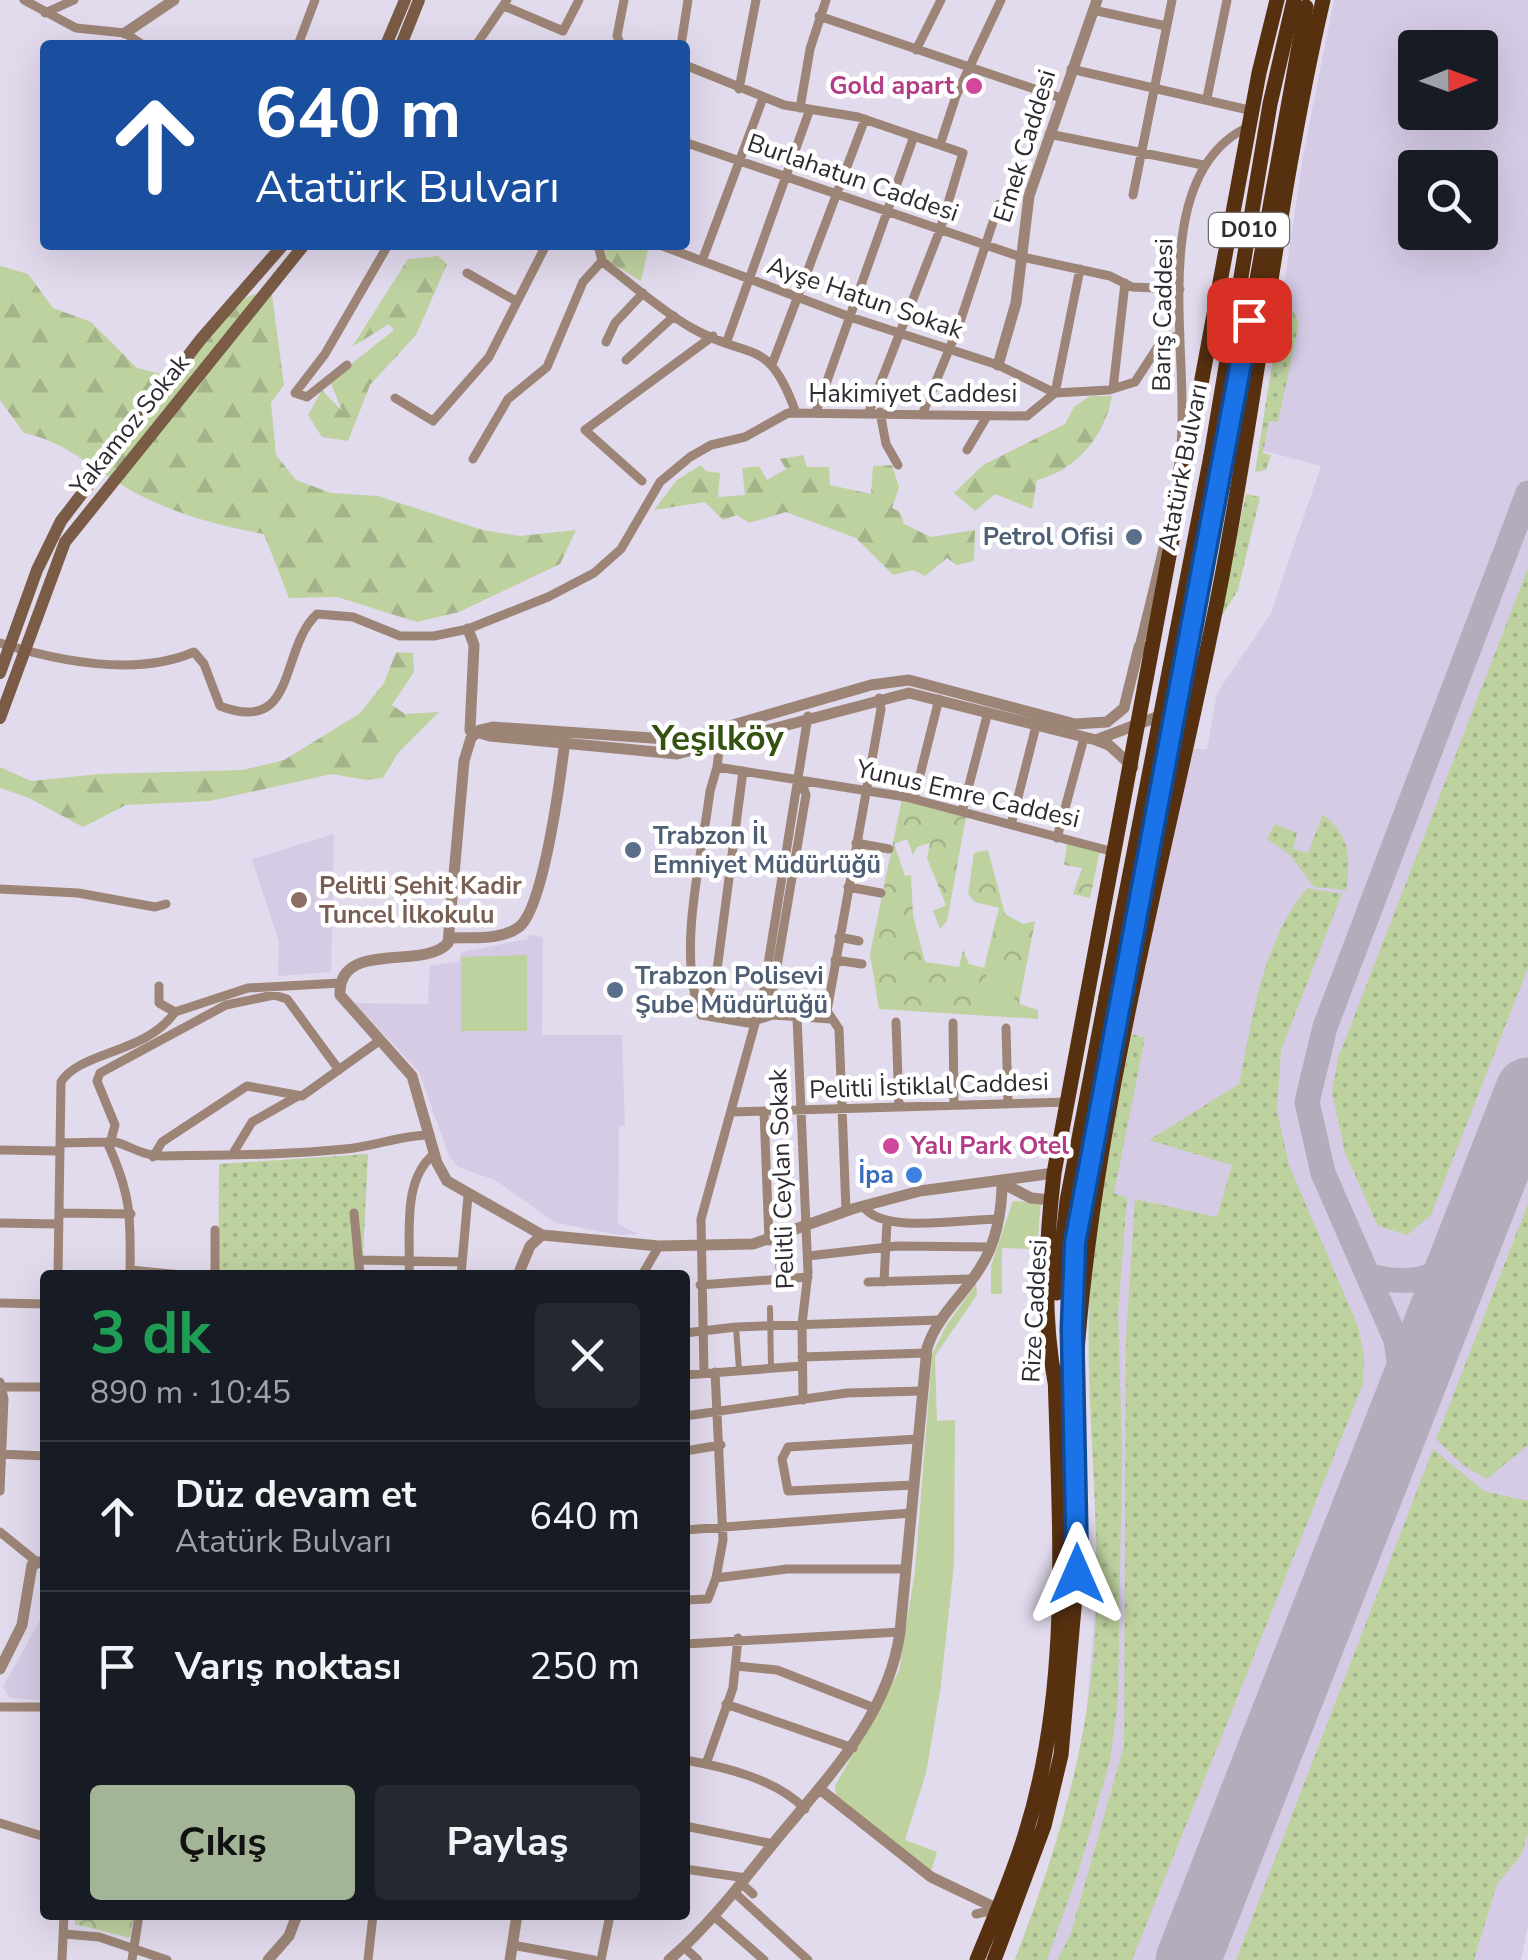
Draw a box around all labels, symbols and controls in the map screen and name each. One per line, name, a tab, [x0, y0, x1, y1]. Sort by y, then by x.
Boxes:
north arrow	[1398, 30, 1498, 130]
map controls	[1398, 30, 1498, 250]
street label: Emek Caddesi	[986, 65, 1064, 227]
text: 640 m	[255, 66, 461, 162]
place label: Gold apart	[829, 69, 954, 103]
marker: Gold apart	[963, 75, 985, 97]
icon: ahead	[90, 80, 220, 210]
street label: Burlahatun Caddesi	[743, 126, 963, 230]
button: search	[1398, 150, 1498, 250]
text: Atatürk Bulvarı	[255, 157, 560, 218]
road number: D010	[1209, 213, 1289, 247]
street label: Barış Caddesi	[1145, 238, 1181, 392]
street label: Ayşe Hatun Sokak	[763, 249, 968, 348]
pin	[1207, 278, 1292, 363]
icon: arrive	[1222, 293, 1277, 348]
street label: Yakamoz Sokak	[62, 347, 198, 503]
street label: Hakimiyet Caddesi	[809, 377, 1017, 411]
street label: Atatürk Bulvarı	[1150, 381, 1216, 553]
place label: Petrol Ofisi	[983, 520, 1114, 554]
marker: Petrol Ofisi	[1123, 526, 1145, 548]
district label: Yeşilköy	[651, 715, 784, 762]
street label: Yunus Emre Caddesi	[852, 752, 1083, 836]
place label: Trabzon İl Emniyet Müdürlüğü	[653, 819, 881, 882]
marker: Trabzon İl Emniyet Müdürlüğü	[622, 839, 644, 861]
place label: Pelitli Şehit Kadir Tuncel İlkokulu	[319, 869, 522, 932]
marker: Pelitli Şehit Kadir Tuncel İlkokulu	[288, 889, 310, 911]
place label: Trabzon Polisevi Şube Müdürlüğü	[635, 959, 828, 1022]
marker: Trabzon Polisevi Şube Müdürlüğü	[604, 979, 626, 1001]
street label: Pelitli İstiklal Caddesi	[809, 1065, 1049, 1107]
street label: Pelitli Ceylan Sokak	[761, 1068, 803, 1290]
place label: Yalı Park Otel	[910, 1129, 1069, 1163]
marker: Yalı Park Otel	[880, 1135, 902, 1157]
place label: İpa	[858, 1158, 894, 1192]
marker: İpa	[903, 1164, 925, 1186]
street label: Rize Caddesi	[1014, 1238, 1056, 1384]
text: 3 dk	[90, 1292, 210, 1374]
button: close	[535, 1303, 640, 1408]
text: 890 m · 10:45	[90, 1371, 291, 1414]
text: Düz devam et	[175, 1469, 416, 1520]
icon: ahead	[90, 1489, 145, 1544]
text: 640 m	[529, 1491, 640, 1542]
text: Atatürk Bulvarı	[175, 1520, 392, 1563]
position arrow	[1025, 1522, 1129, 1626]
icon: arrive	[90, 1639, 145, 1694]
text: Varış noktası	[175, 1641, 402, 1692]
text: 250 m	[529, 1641, 640, 1692]
button: Çıkış	[90, 1785, 355, 1900]
button: Paylaş	[375, 1785, 640, 1900]

